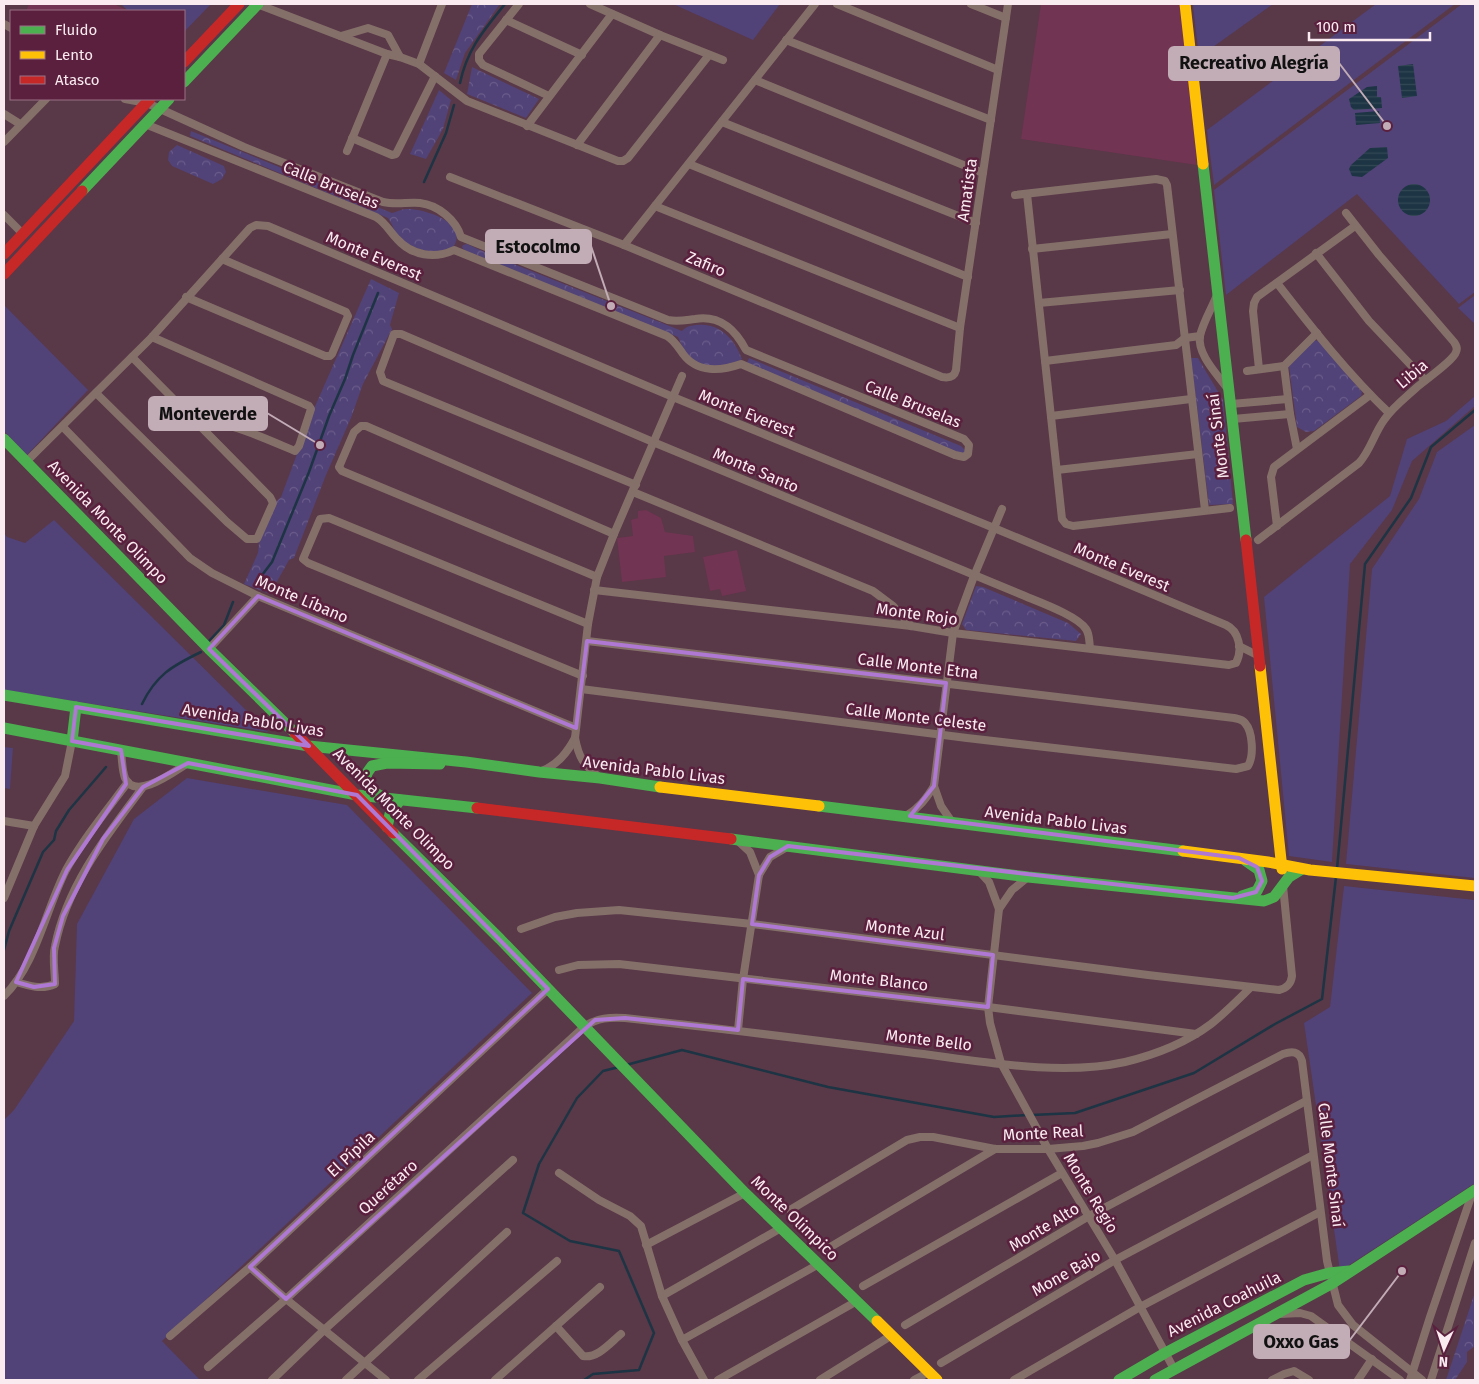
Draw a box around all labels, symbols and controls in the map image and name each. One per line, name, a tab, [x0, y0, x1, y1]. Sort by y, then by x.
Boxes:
legend	[10, 10, 185, 100]
scale bar	[1309, 10, 1430, 42]
text: 100 m	[1316, 18, 1356, 36]
text: Fluido	[55, 21, 97, 39]
text: Lento	[55, 46, 93, 64]
callout: Recreativo Alegría	[1169, 47, 1339, 80]
text: Recreativo Alegría	[1179, 52, 1329, 74]
text: Atasco	[55, 71, 100, 89]
street label: Calle Bruselas	[280, 157, 382, 213]
street label: Amatista	[953, 157, 981, 223]
street label: Monte Everest	[323, 227, 425, 285]
callout: Estocolmo	[486, 230, 591, 263]
text: Estocolmo	[495, 236, 581, 258]
street label: Zafiro	[683, 247, 729, 281]
street label: Libia	[1392, 355, 1432, 393]
street label: Calle Bruselas	[862, 376, 964, 432]
street label: Monte Everest	[696, 385, 798, 441]
street label: Monte Sinaí	[1203, 392, 1233, 480]
callout: Monteverde	[149, 397, 267, 430]
text: Monteverde	[159, 403, 257, 425]
street label: Monte Santo	[710, 443, 802, 497]
street label: Avenida Monte Olimpo	[44, 456, 172, 588]
street label: Monte Everest	[1071, 538, 1173, 596]
street label: Monte Líbano	[253, 571, 351, 627]
street label: Monte Rojo	[875, 599, 959, 629]
street label: Calle Monte Etna	[857, 649, 979, 683]
street label: Avenida Pablo Livas	[181, 699, 325, 741]
street label: Calle Monte Celeste	[845, 699, 987, 735]
street label: Avenida Monte Olimpo	[329, 744, 459, 874]
street label: Avenida Pablo Livas	[582, 752, 726, 788]
street label: Avenida Pablo Livas	[984, 802, 1128, 838]
street label: Monte Azul	[864, 916, 946, 944]
street label: Monte Blanco	[829, 965, 929, 995]
street label: Monte Bello	[885, 1025, 973, 1055]
street label: Calle Monte Sinaí	[1314, 1102, 1348, 1229]
street label: Monte Real	[1002, 1121, 1084, 1145]
street label: El Pípila	[323, 1127, 379, 1181]
street label: Monte Regio	[1060, 1150, 1122, 1236]
street label: Querétaro	[355, 1156, 421, 1218]
street label: Monte Olimpico	[747, 1171, 843, 1265]
street label: Monte Alto	[1006, 1199, 1082, 1255]
street label: Mone Bajo	[1028, 1246, 1104, 1300]
street label: Avenida Coahuila	[1164, 1267, 1284, 1341]
north arrow	[1419, 1324, 1469, 1374]
callout: Oxxo Gas	[1254, 1325, 1349, 1358]
text: Oxxo Gas	[1263, 1331, 1339, 1353]
text: N	[1438, 1353, 1448, 1370]

